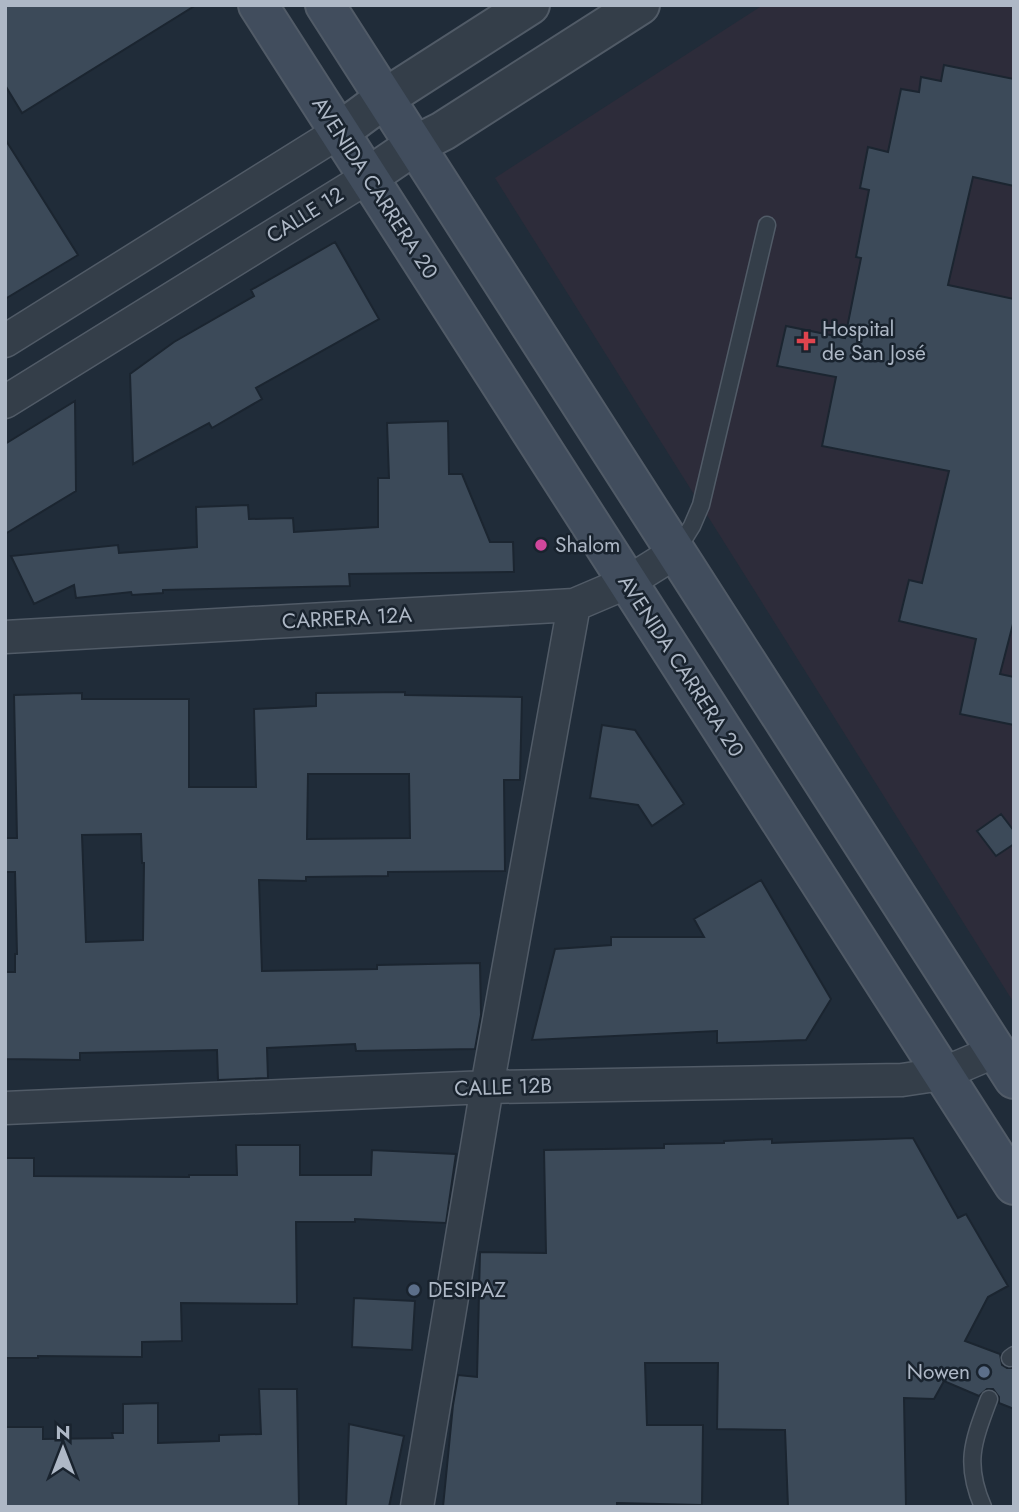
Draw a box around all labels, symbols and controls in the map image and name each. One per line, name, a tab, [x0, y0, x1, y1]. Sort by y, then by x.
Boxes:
street label: AVENIDA CARRERA 20	[305, 91, 445, 285]
street label: CALLE 12	[261, 179, 349, 251]
place label: Hospital de San José	[822, 314, 926, 368]
marker: Hospital de San José	[796, 331, 816, 351]
place label: Shalom	[555, 530, 620, 560]
marker: Shalom	[533, 537, 549, 553]
street label: AVENIDA CARRERA 20	[611, 569, 751, 763]
street label: CARRERA 12A	[281, 600, 413, 636]
street label: CALLE 12B	[454, 1070, 552, 1104]
place label: DESIPAZ	[428, 1275, 506, 1305]
marker: DESIPAZ	[406, 1282, 422, 1298]
place label: Nowen	[907, 1357, 970, 1387]
marker: Nowen	[976, 1364, 992, 1380]
north arrow	[28, 1414, 98, 1484]
text: N	[55, 1419, 71, 1446]

